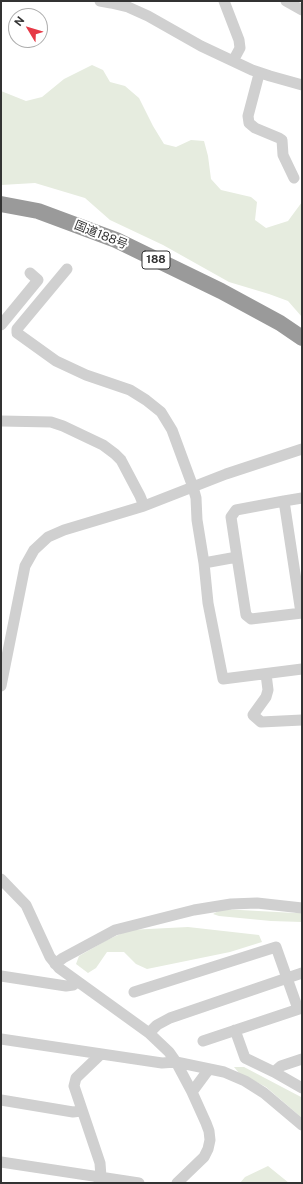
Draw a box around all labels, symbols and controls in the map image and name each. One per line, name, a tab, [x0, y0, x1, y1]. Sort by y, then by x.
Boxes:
north arrow	[8, 8, 48, 48]
text: N	[12, 14, 27, 28]
street label: 国道188号	[72, 218, 130, 252]
road number: 188	[142, 251, 170, 269]

